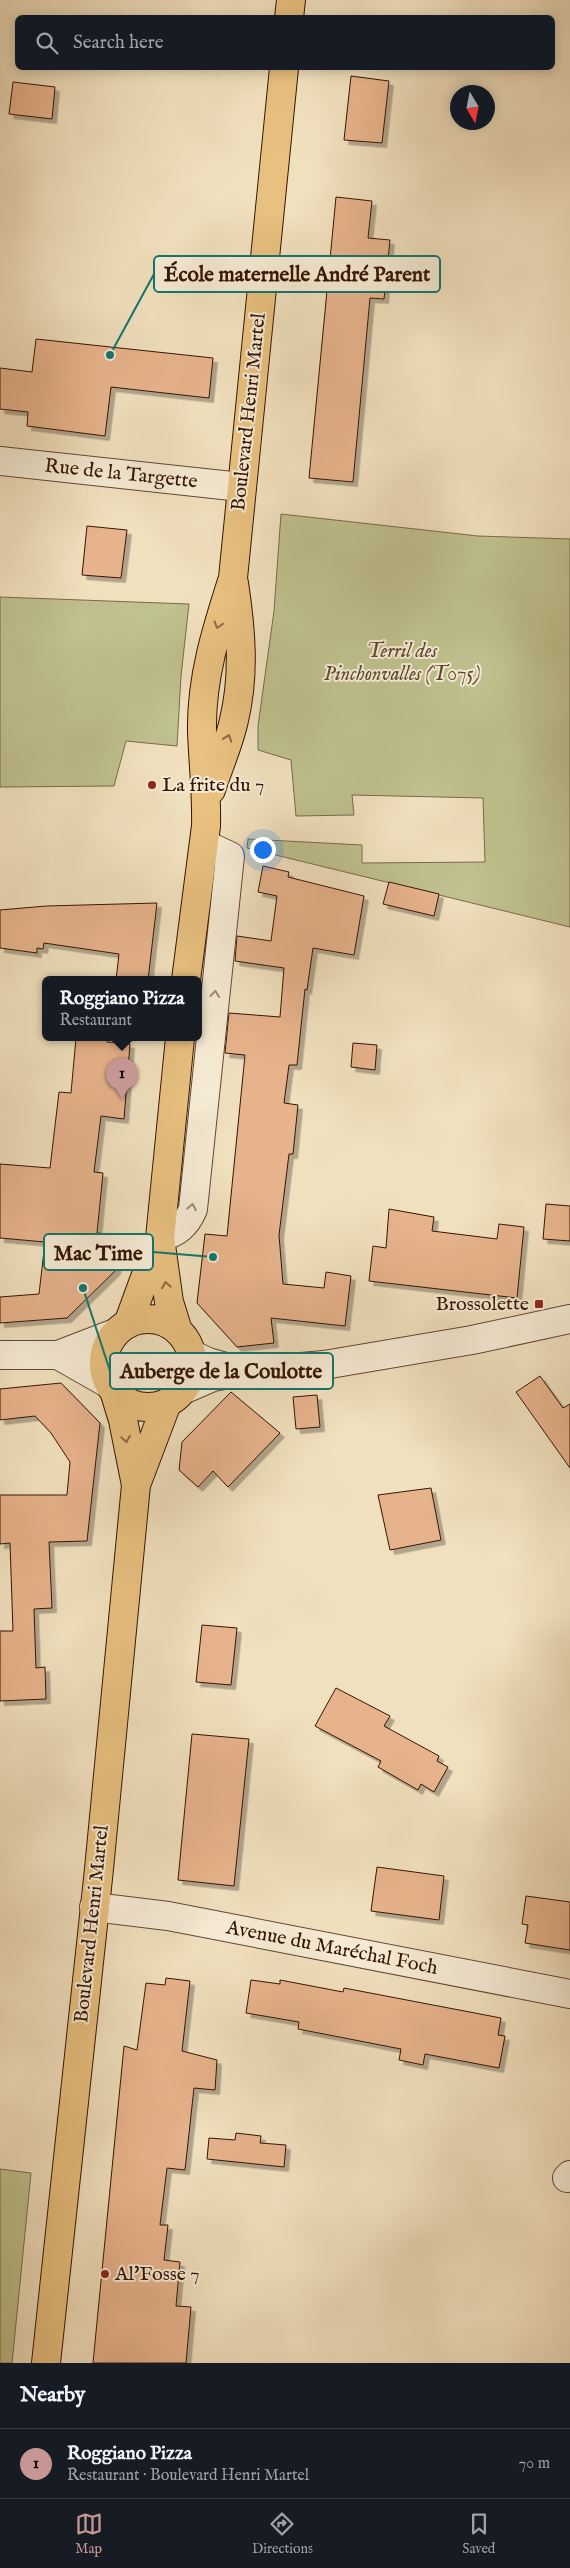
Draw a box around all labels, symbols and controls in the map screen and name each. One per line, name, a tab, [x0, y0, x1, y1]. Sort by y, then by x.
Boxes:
search box	[15, 15, 555, 70]
icon: search	[33, 29, 61, 57]
text: Search here	[73, 31, 164, 55]
north arrow	[450, 85, 495, 130]
callout: École maternelle André Parent	[154, 256, 440, 292]
text: École maternelle André Parent	[164, 261, 431, 289]
street label: Boulevard Henri Martel	[226, 311, 272, 512]
street label: Rue de la Targette	[43, 454, 199, 494]
one-way arrow	[213, 620, 223, 628]
park label: Terril des Pinchonvalles (T075)	[324, 639, 480, 687]
one-way arrow	[222, 734, 232, 743]
place label: La frite du 7	[162, 773, 264, 798]
marker: La frite du 7	[146, 779, 158, 791]
your location	[250, 837, 276, 863]
popup	[42, 976, 202, 1041]
text: Roggiano Pizza	[60, 987, 184, 1011]
one-way arrow	[209, 989, 220, 997]
text: Restaurant	[60, 1011, 132, 1031]
pin: 1	[106, 1058, 138, 1099]
one-way arrow	[187, 1203, 197, 1212]
callout: Mac Time	[44, 1234, 153, 1270]
text: Mac Time	[53, 1241, 143, 1268]
one-way arrow	[162, 1281, 172, 1289]
place label: Brossolette	[435, 1292, 529, 1317]
marker: Brossolette	[533, 1298, 545, 1310]
callout: Auberge de la Coulotte	[110, 1353, 333, 1389]
text: Auberge de la Coulotte	[119, 1359, 322, 1386]
one-way arrow	[121, 1434, 131, 1443]
street label: Boulevard Henri Martel	[69, 1823, 115, 2024]
street label: Avenue du Maréchal Foch	[223, 1915, 440, 1981]
place label: Al'Fosse 7	[114, 2262, 200, 2287]
marker: Al'Fosse 7	[99, 2268, 111, 2280]
text: Nearby	[20, 2382, 85, 2409]
text: Roggiano Pizza	[67, 2442, 192, 2466]
text: 1	[33, 2454, 39, 2474]
text: 70 m	[519, 2454, 550, 2474]
text: Restaurant · Boulevard Henri Martel	[67, 2466, 309, 2486]
tab: Map	[75, 2510, 103, 2558]
tab: Directions	[252, 2510, 313, 2558]
tab: Saved	[462, 2510, 495, 2558]

